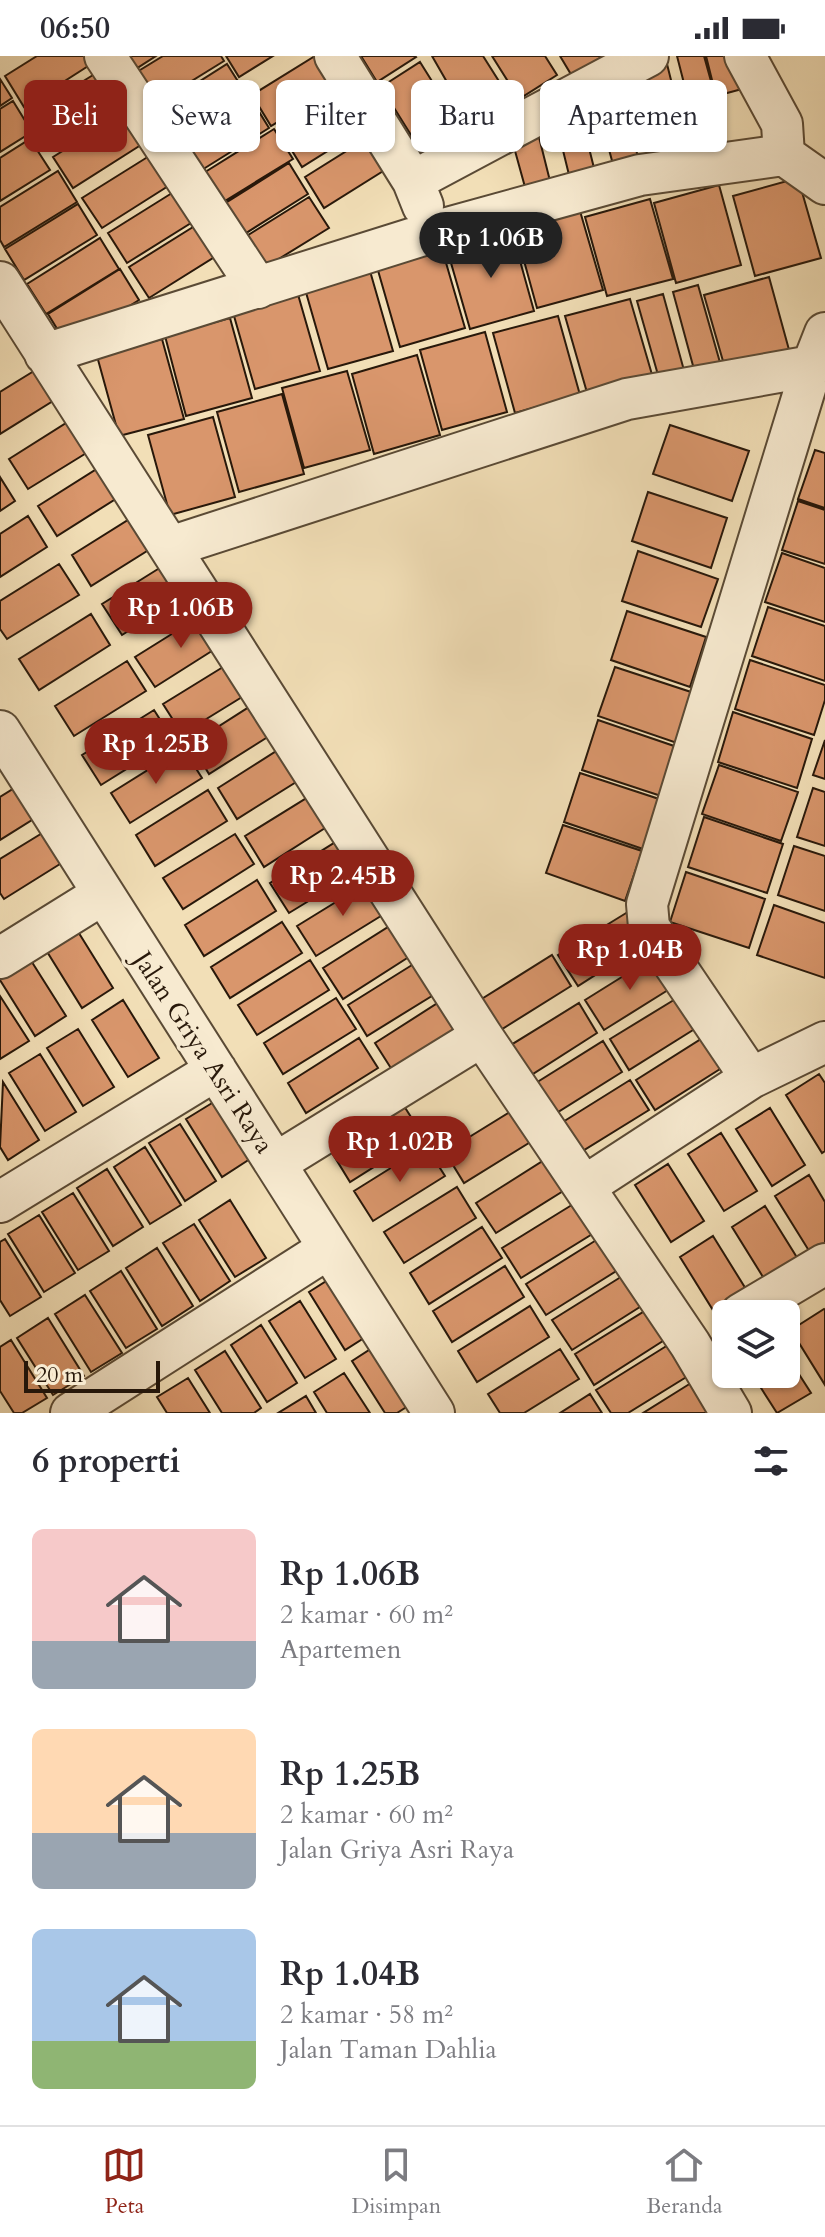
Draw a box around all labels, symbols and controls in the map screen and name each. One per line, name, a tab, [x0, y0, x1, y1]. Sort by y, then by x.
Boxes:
text: 06:50	[40, 8, 110, 49]
chip: Beli	[24, 80, 127, 152]
chip: Sewa	[143, 80, 260, 152]
chip: Filter	[276, 80, 395, 152]
chip: Baru	[411, 80, 524, 152]
chip: Apartemen	[540, 80, 727, 152]
pin: Rp 1.06B	[408, 212, 574, 280]
text: Rp 1.06B	[437, 220, 545, 255]
pin: Rp 1.06B	[98, 582, 264, 650]
text: Rp 1.06B	[127, 590, 235, 625]
pin: Rp 1.25B	[73, 718, 239, 786]
text: Rp 1.25B	[102, 726, 210, 761]
pin: Rp 2.45B	[260, 850, 426, 918]
text: Rp 2.45B	[289, 858, 397, 893]
pin: Rp 1.04B	[547, 924, 713, 992]
text: Rp 1.04B	[576, 932, 684, 967]
street label: Jalan Griya Asri Raya	[123, 941, 282, 1160]
pin: Rp 1.02B	[317, 1116, 483, 1184]
text: Rp 1.02B	[346, 1124, 454, 1159]
map controls	[712, 1300, 800, 1388]
button: layers	[712, 1300, 800, 1388]
scale bar	[24, 1357, 160, 1393]
text: 20 m	[36, 1360, 83, 1390]
text: 6 properti	[32, 1438, 180, 1484]
icon: filters	[749, 1439, 793, 1483]
text: Rp 1.06B	[280, 1551, 420, 1597]
icon: home	[96, 1561, 192, 1657]
text: 2 kamar · 60 m²	[280, 1597, 453, 1632]
text: Apartemen	[280, 1632, 402, 1667]
text: Rp 1.25B	[280, 1751, 420, 1797]
icon: home	[96, 1761, 192, 1857]
text: 2 kamar · 60 m²	[280, 1797, 453, 1832]
text: Jalan Griya Asri Raya	[280, 1832, 514, 1867]
text: Rp 1.04B	[280, 1951, 420, 1997]
icon: home	[96, 1961, 192, 2057]
text: 2 kamar · 58 m²	[280, 1997, 453, 2032]
text: Jalan Taman Dahlia	[280, 2032, 497, 2067]
tab: Peta	[102, 2143, 146, 2221]
tab: Disimpan	[351, 2143, 441, 2221]
tab: Beranda	[646, 2143, 723, 2221]

